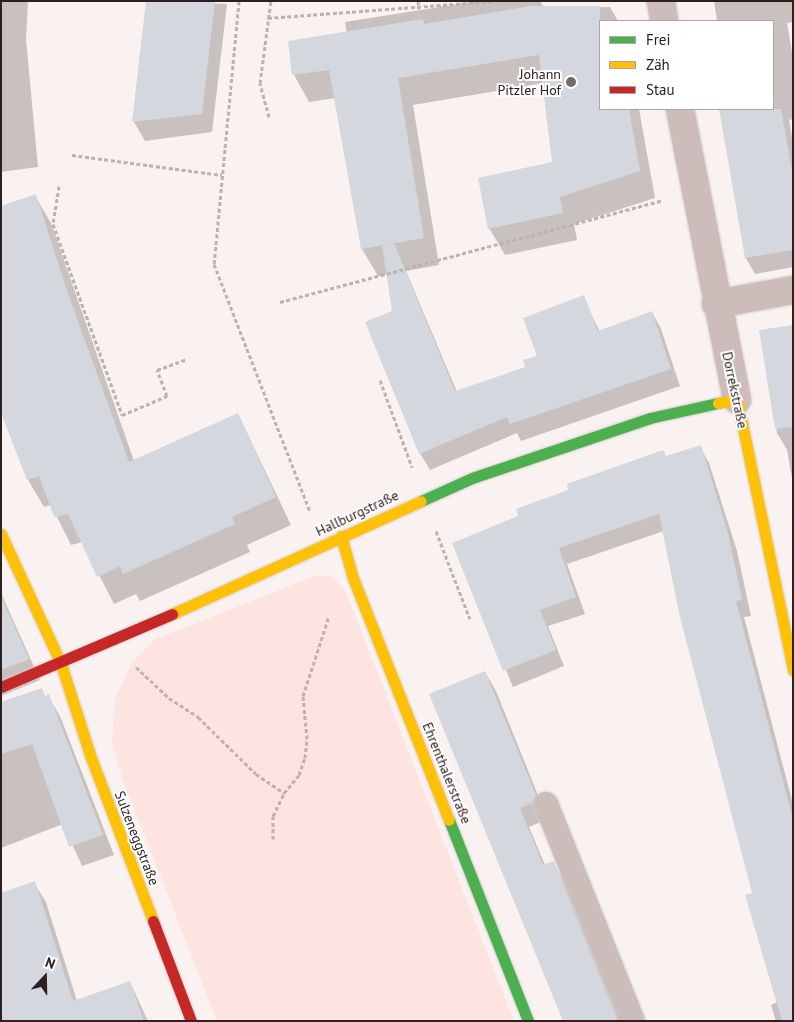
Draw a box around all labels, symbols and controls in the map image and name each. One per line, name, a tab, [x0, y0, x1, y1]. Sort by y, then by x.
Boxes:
legend	[599, 20, 774, 110]
text: Frei	[646, 30, 671, 49]
text: Zäh	[646, 55, 670, 74]
place label: Johann Pitzler Hof	[498, 66, 561, 98]
marker: Johann Pitzler Hof	[565, 76, 577, 88]
text: Stau	[646, 80, 675, 99]
street label: Dorrekstraße	[719, 350, 751, 430]
street label: Hallburgstraße	[313, 486, 401, 540]
street label: Ehrenthalerstraße	[419, 720, 475, 826]
street label: Sulzeneggstraße	[111, 788, 163, 888]
north arrow	[20, 952, 70, 1002]
text: N	[43, 953, 58, 973]

